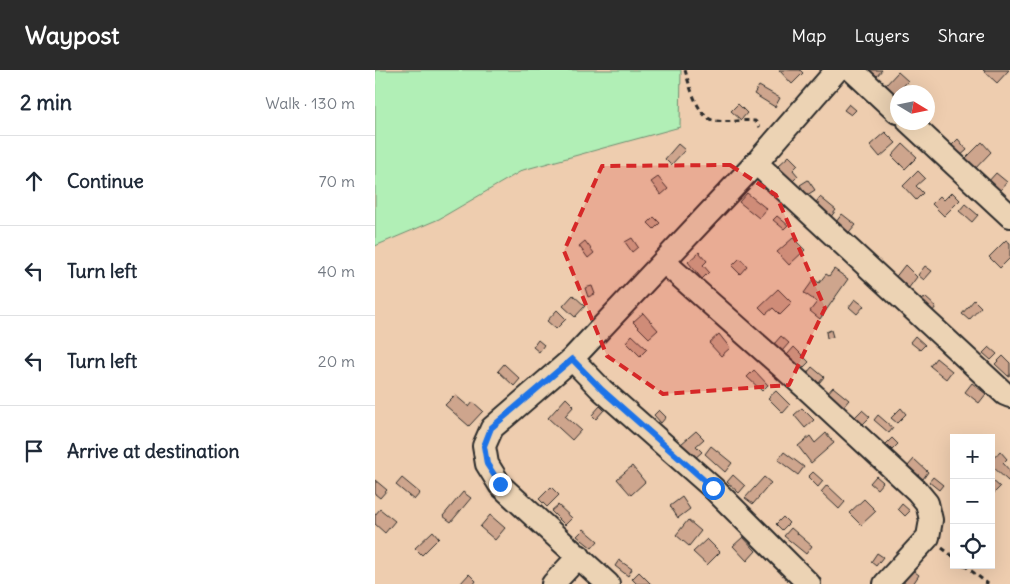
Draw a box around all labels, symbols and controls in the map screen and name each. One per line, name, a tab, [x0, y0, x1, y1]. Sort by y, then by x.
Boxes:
text: Waypost	[25, 20, 119, 50]
text: Map	[791, 24, 826, 47]
text: Layers	[854, 24, 910, 47]
text: Share	[938, 24, 985, 47]
north arrow	[890, 85, 935, 130]
text: 2 min	[20, 89, 72, 116]
text: Walk · 130 m	[265, 93, 355, 113]
icon: ahead	[20, 167, 48, 195]
text: Continue	[67, 169, 144, 193]
text: 70 m	[319, 171, 355, 191]
icon: left	[20, 257, 48, 285]
text: Turn left	[67, 259, 137, 283]
text: 40 m	[317, 261, 355, 281]
icon: left	[20, 347, 48, 375]
text: Turn left	[67, 349, 137, 373]
text: 20 m	[318, 351, 355, 371]
map controls	[950, 434, 995, 569]
button: +	[950, 434, 995, 479]
icon: arrive	[20, 437, 48, 465]
text: Arrive at destination	[67, 439, 240, 463]
route end	[489, 473, 512, 496]
route start	[702, 477, 725, 500]
button: −	[950, 479, 995, 524]
button: locate	[950, 524, 995, 569]

